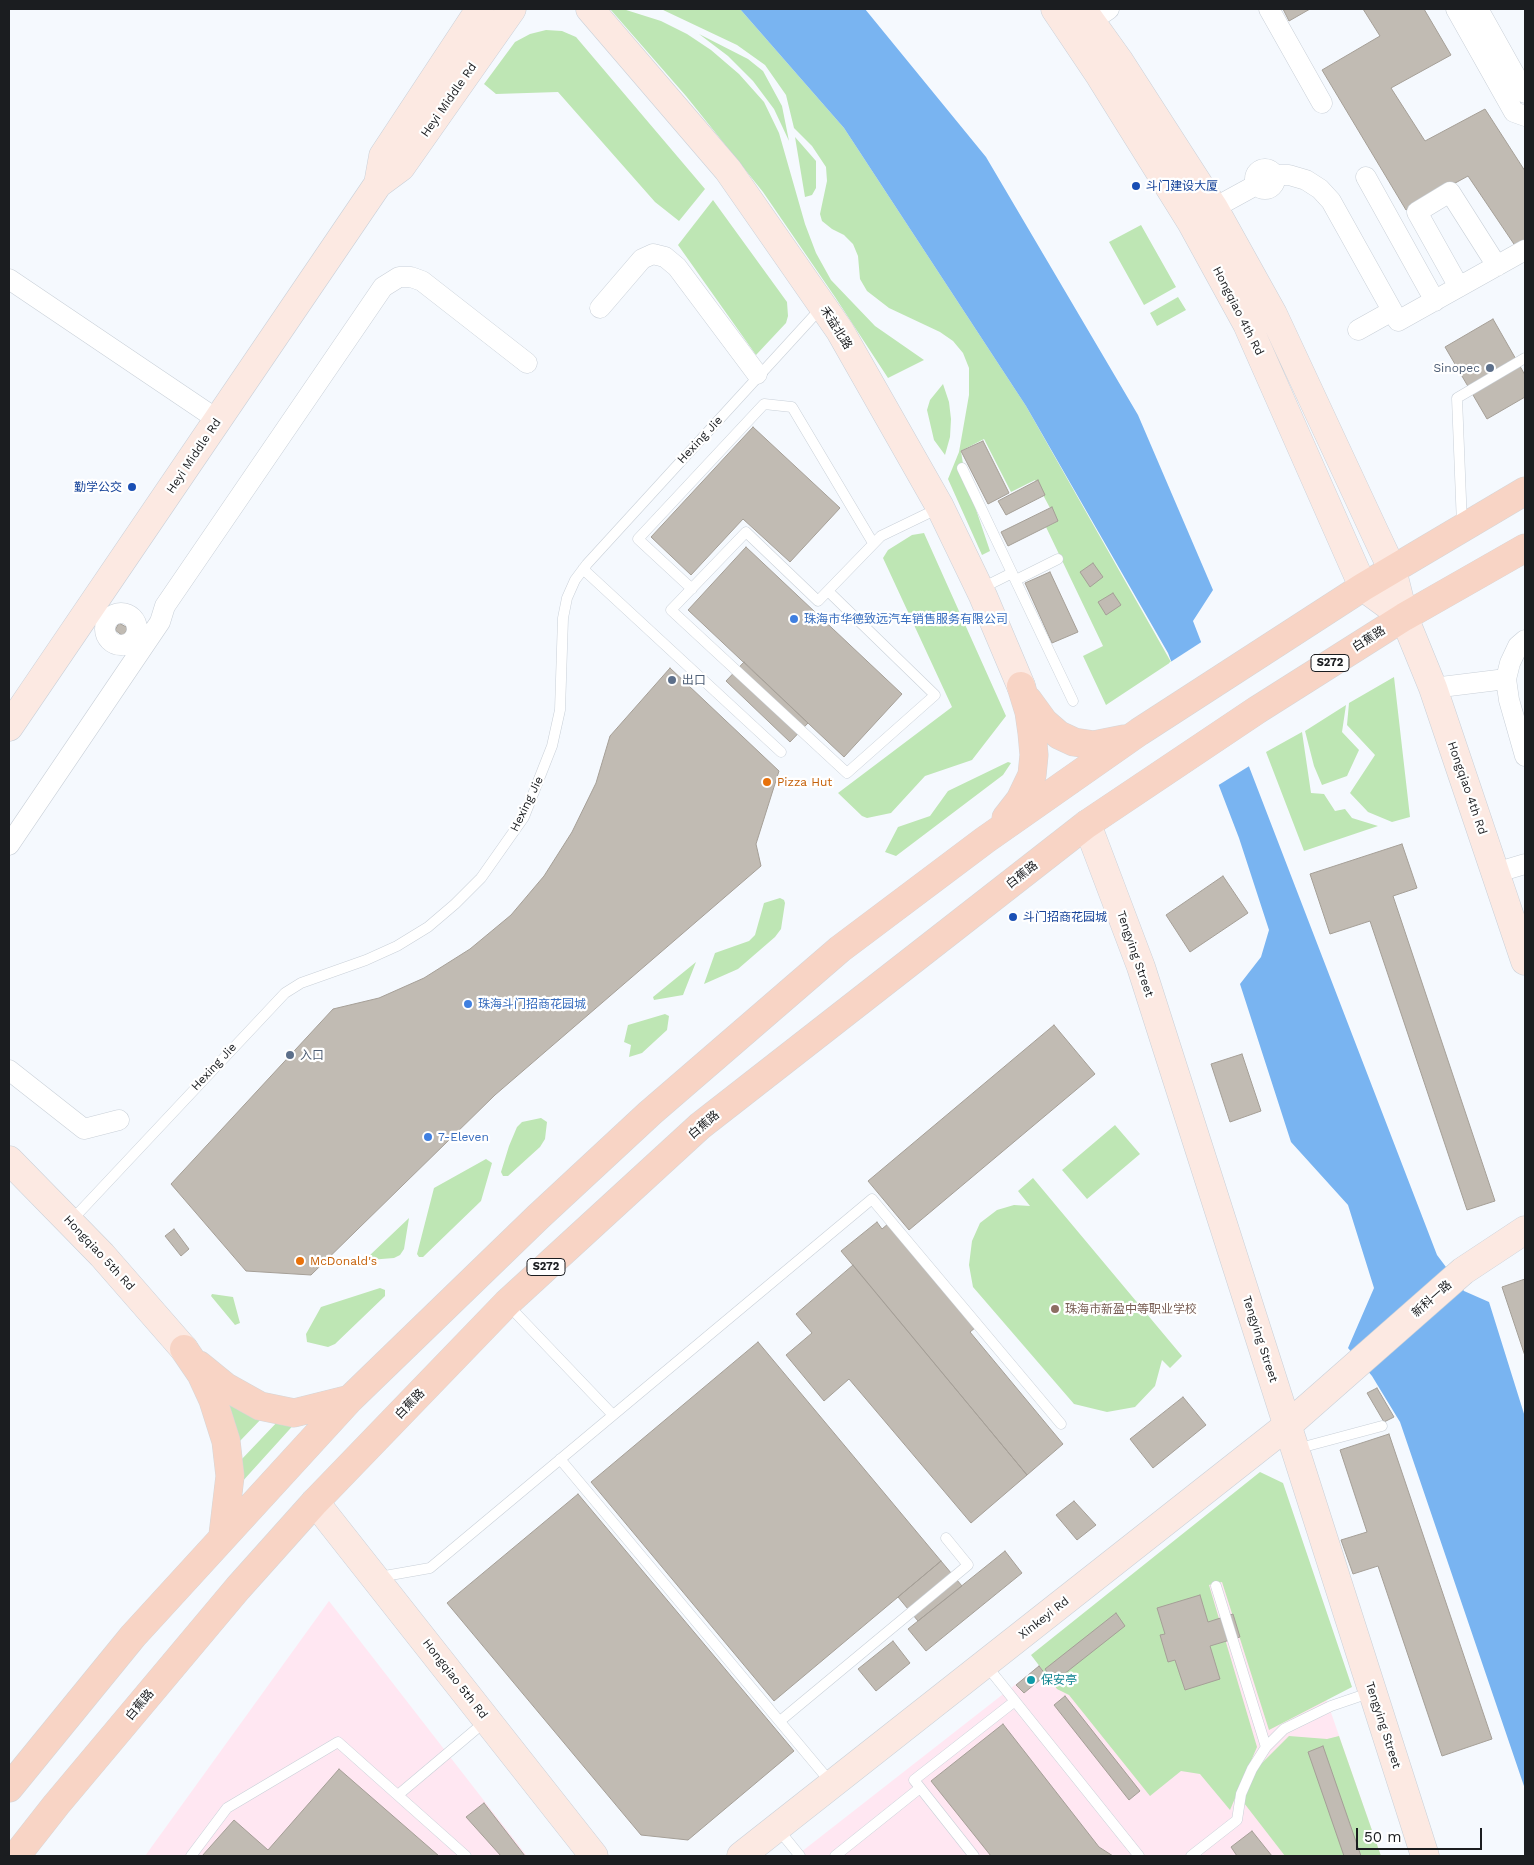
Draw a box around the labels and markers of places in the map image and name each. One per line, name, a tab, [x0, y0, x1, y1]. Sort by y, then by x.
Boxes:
place label: 斗门建设大厦	[1146, 179, 1218, 193]
marker: 斗门建设大厦	[1130, 180, 1142, 192]
place label: Sinopec	[1433, 361, 1480, 375]
marker: Sinopec	[1484, 362, 1496, 374]
place label: 勤学公交	[74, 480, 122, 494]
marker: 勤学公交	[126, 481, 138, 493]
place label: 珠海市华德致远汽车销售服务有限公司	[804, 612, 1008, 626]
marker: 珠海市华德致远汽车销售服务有限公司	[788, 613, 800, 625]
place label: 出口	[682, 673, 706, 687]
marker: 出口	[666, 674, 678, 686]
place label: Pizza Hut	[777, 775, 832, 789]
marker: Pizza Hut	[761, 776, 773, 788]
place label: 斗门招商花园城	[1023, 910, 1107, 924]
marker: 斗门招商花园城	[1007, 911, 1019, 923]
place label: 珠海斗门招商花园城	[478, 997, 586, 1011]
marker: 珠海斗门招商花园城	[462, 998, 474, 1010]
place label: 入口	[300, 1048, 324, 1062]
marker: 入口	[284, 1049, 296, 1061]
place label: 7-Eleven	[438, 1130, 489, 1144]
marker: 7-Eleven	[422, 1131, 434, 1143]
place label: McDonald's	[310, 1254, 377, 1268]
marker: McDonald's	[294, 1255, 306, 1267]
place label: 珠海市新盈中等职业学校	[1065, 1302, 1197, 1316]
marker: 珠海市新盈中等职业学校	[1049, 1303, 1061, 1315]
place label: 保安亭	[1041, 1673, 1077, 1687]
marker: 保安亭	[1025, 1674, 1037, 1686]

